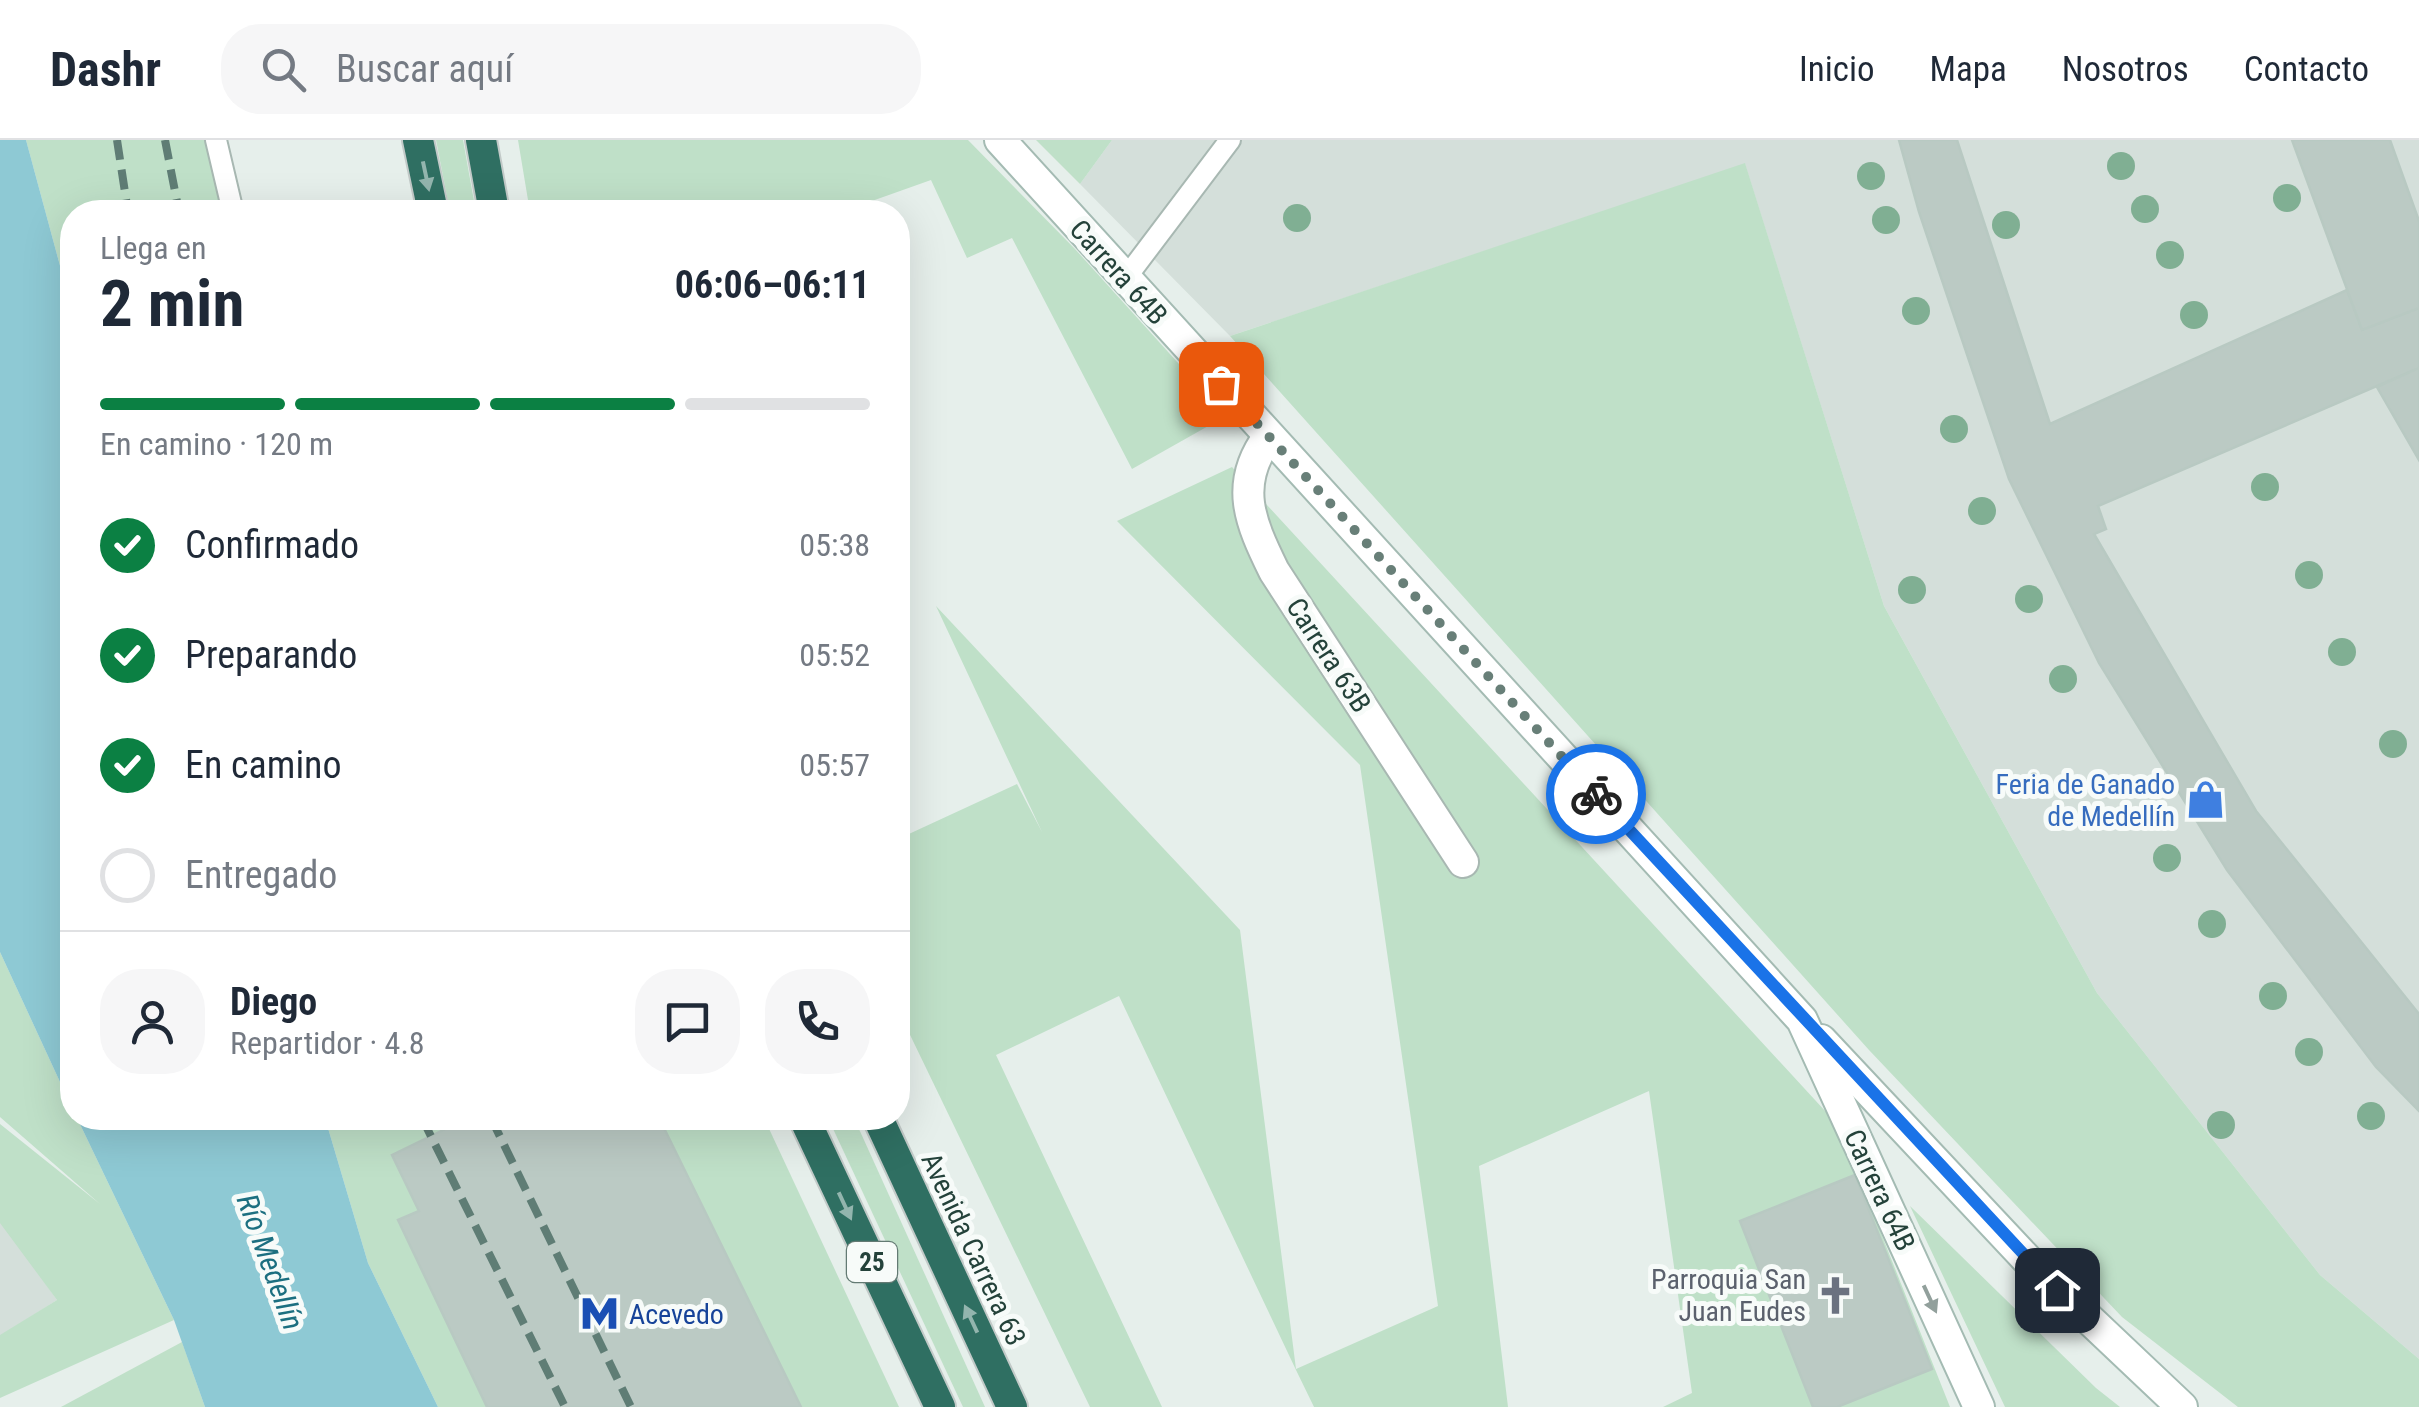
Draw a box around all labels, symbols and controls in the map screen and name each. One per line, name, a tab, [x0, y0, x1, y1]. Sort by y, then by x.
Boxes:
search box	[221, 24, 921, 114]
text: Dashr	[50, 41, 161, 98]
icon: search	[256, 42, 311, 97]
text: Buscar aquí	[336, 47, 513, 91]
text: Inicio	[1799, 49, 1875, 90]
text: Mapa	[1930, 49, 2007, 90]
text: Nosotros	[2062, 49, 2189, 90]
text: Contacto	[2244, 49, 2369, 90]
one-way arrow	[418, 161, 434, 192]
street label: Carrera 64B	[1063, 213, 1174, 332]
text: Llega en	[100, 229, 207, 267]
text: 06:06–06:11	[675, 263, 870, 307]
text: 2 min	[100, 266, 244, 342]
pin	[1179, 342, 1264, 427]
icon: bag	[1194, 357, 1249, 412]
text: En camino · 120 m	[100, 425, 333, 463]
icon: check	[100, 518, 155, 573]
text: Confirmado	[185, 523, 359, 567]
text: 05:38	[799, 526, 870, 564]
street label: Carrera 63B	[1279, 592, 1378, 719]
icon: check	[100, 628, 155, 683]
text: Preparando	[185, 633, 357, 677]
text: 05:52	[799, 636, 870, 674]
icon: check	[100, 738, 155, 793]
text: En camino	[185, 743, 342, 787]
courier	[1546, 744, 1646, 844]
text: 05:57	[799, 746, 870, 784]
icon: bike	[1569, 767, 1624, 822]
place label: Feria de Ganado de Medellín	[1996, 768, 2175, 833]
shop icon: Feria de Ganado de Medellín	[2184, 779, 2226, 821]
text: Entregado	[185, 853, 337, 897]
button: person	[100, 969, 205, 1074]
button: chat	[635, 969, 740, 1074]
button: phone	[765, 969, 870, 1074]
text: Diego	[230, 980, 317, 1024]
text: Repartidor · 4.8	[230, 1024, 425, 1062]
street label: Carrera 64B	[1837, 1124, 1922, 1256]
street label: Avenida Carrera 63	[914, 1148, 1033, 1351]
water label: Río Medellín	[230, 1189, 311, 1334]
one-way arrow	[837, 1192, 854, 1221]
road number: 25	[847, 1242, 897, 1282]
pin	[2015, 1248, 2100, 1333]
place label: Parroquia San Juan Eudes	[1651, 1263, 1806, 1328]
icon: home	[2030, 1263, 2085, 1318]
church icon: Parroquia San Juan Eudes	[1815, 1274, 1857, 1316]
one-way arrow	[1921, 1285, 1938, 1314]
metro station icon: Acevedo	[578, 1293, 620, 1335]
place label: Acevedo	[629, 1298, 724, 1331]
one-way arrow	[962, 1304, 979, 1333]

